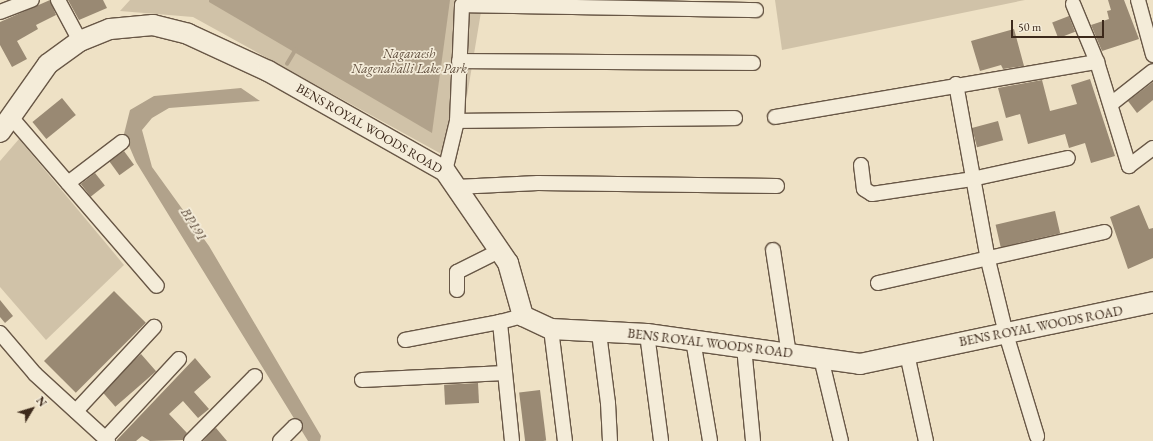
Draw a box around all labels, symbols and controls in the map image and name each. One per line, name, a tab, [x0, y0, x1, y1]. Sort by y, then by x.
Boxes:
scale bar	[1013, 12, 1106, 38]
text: 50 m	[1018, 19, 1041, 35]
park label: Nagaraesh Nagenahalli Lake Park	[351, 47, 467, 78]
street label: BENS ROYAL WOODS ROAD	[293, 81, 445, 177]
water label: BP191	[177, 204, 211, 244]
street label: BENS ROYAL WOODS ROAD	[958, 303, 1124, 351]
street label: BENS ROYAL WOODS ROAD	[627, 326, 793, 362]
north arrow	[12, 389, 52, 429]
text: N	[33, 394, 50, 409]

